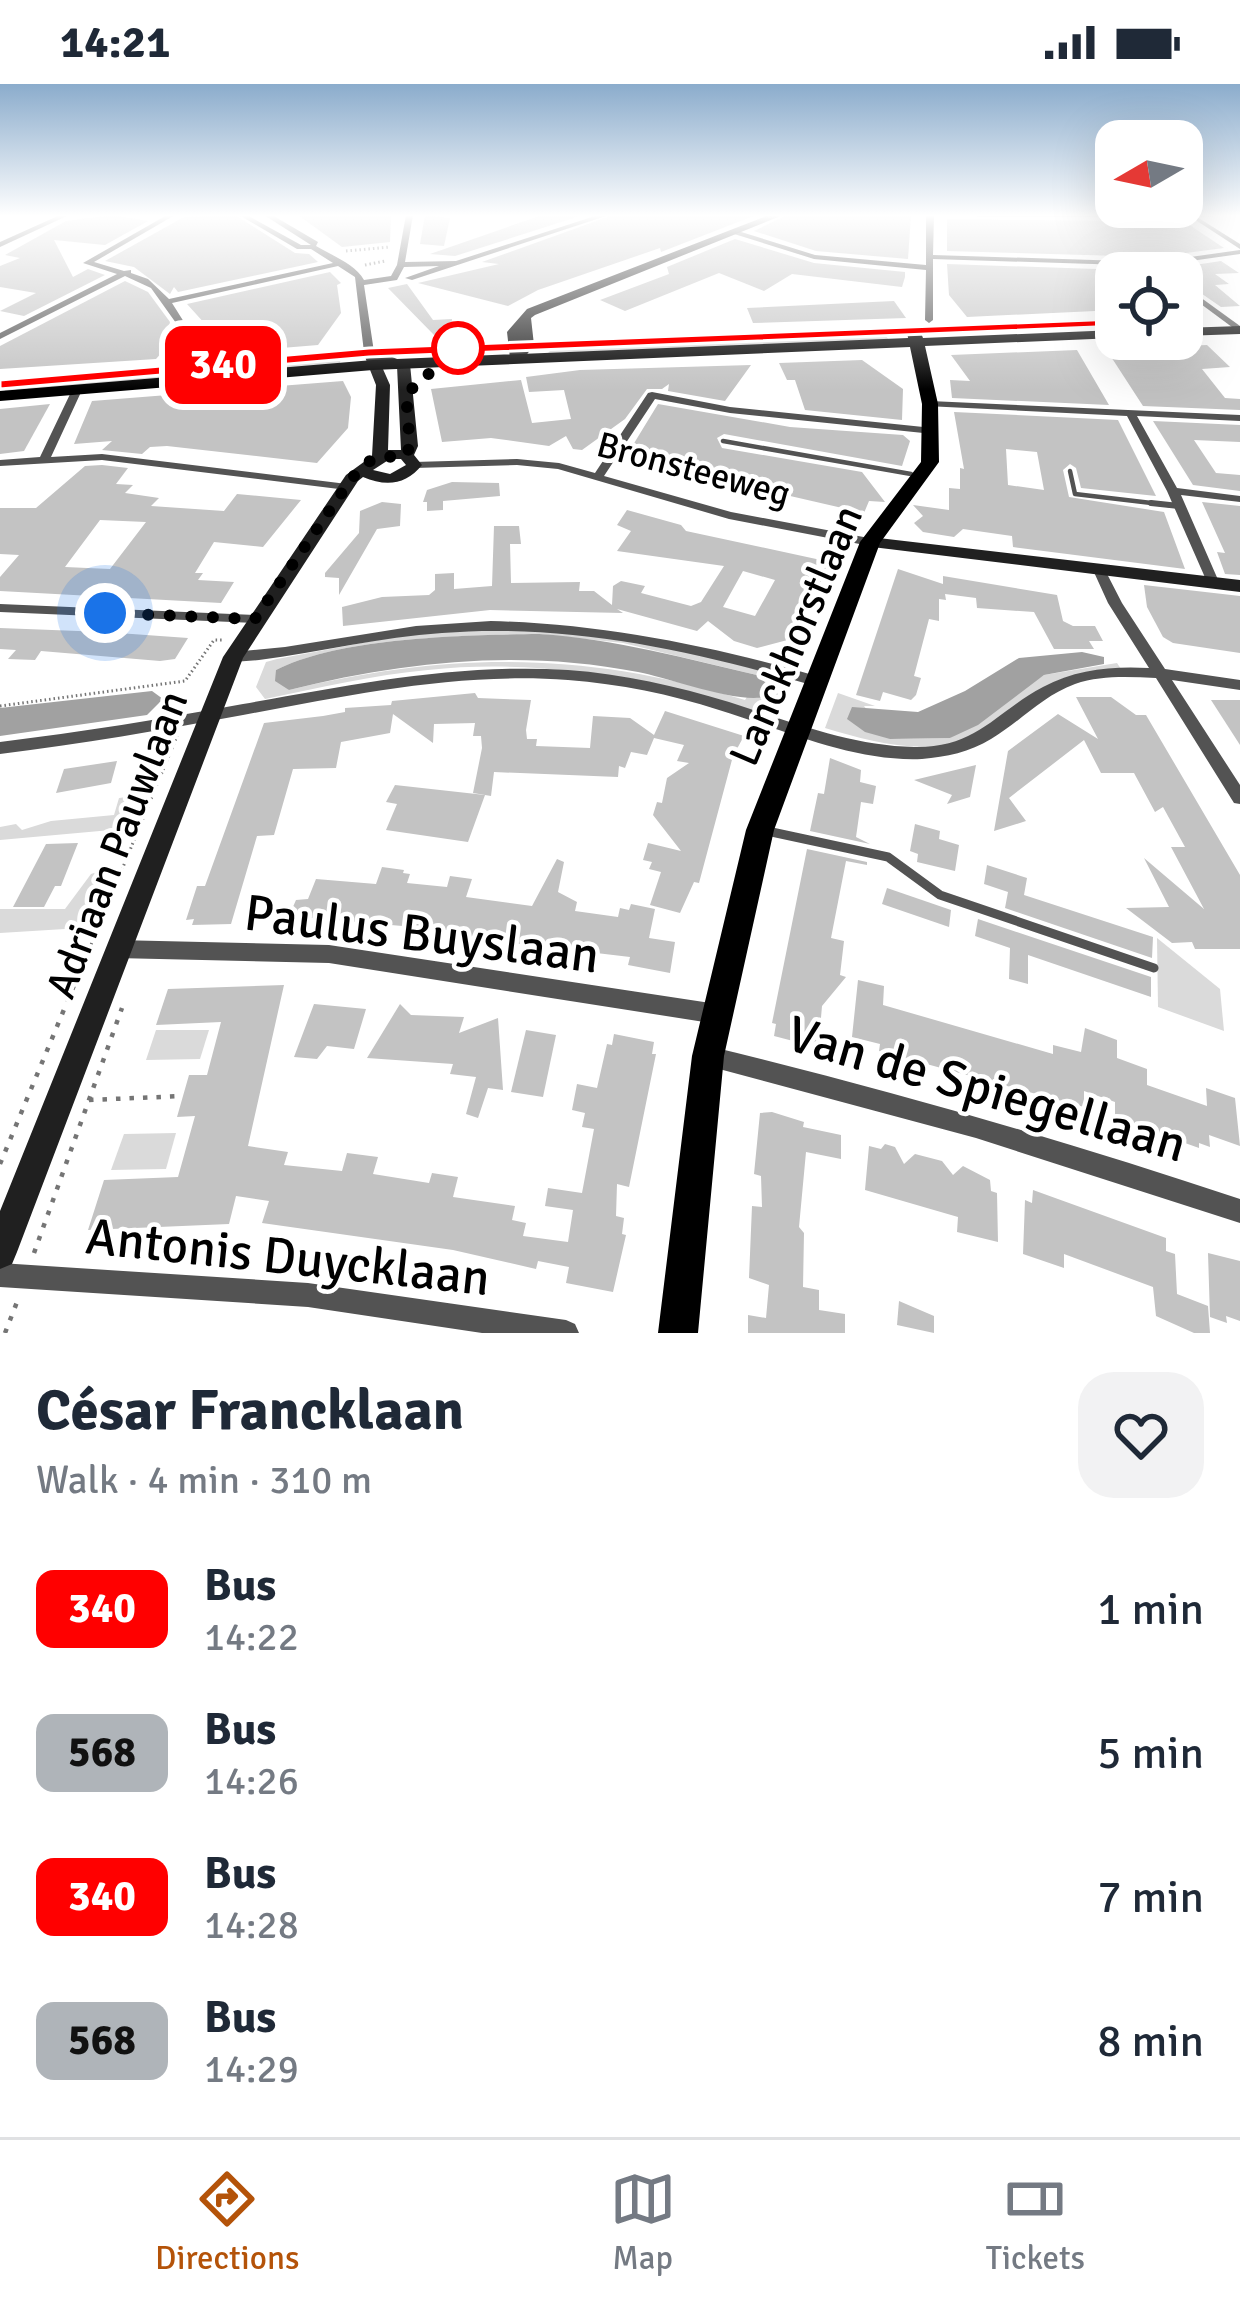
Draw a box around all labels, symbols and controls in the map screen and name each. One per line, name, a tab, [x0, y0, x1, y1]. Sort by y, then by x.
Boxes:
text: 14:21	[60, 15, 170, 70]
north arrow	[1095, 120, 1203, 228]
map controls	[1095, 120, 1203, 360]
button: locate	[1095, 252, 1203, 360]
unlabelled marker	[433, 323, 483, 373]
line badge: 340	[154, 326, 292, 404]
text: 340	[189, 339, 257, 390]
street label: Bronsteeweg	[592, 422, 795, 517]
street label: Lanckhorstlaan	[719, 498, 874, 773]
your location	[75, 583, 135, 643]
street label: Adriaan Pauwlaan	[35, 684, 200, 1006]
street label: Paulus Buyslaan	[241, 881, 603, 988]
street label: Van de Spiegellaan	[780, 1002, 1193, 1177]
street label: Antonis Duycklaan	[83, 1205, 493, 1310]
button: heart	[1078, 1372, 1204, 1498]
text: César Francklaan	[36, 1375, 464, 1446]
text: Walk · 4 min · 310 m	[36, 1456, 372, 1504]
text: Bus	[204, 1558, 276, 1613]
text: 1 min	[1097, 1582, 1204, 1637]
text: 340	[68, 1583, 136, 1634]
text: 14:22	[204, 1613, 299, 1661]
text: Bus	[204, 1702, 276, 1757]
text: 5 min	[1097, 1726, 1204, 1781]
text: 568	[68, 1727, 136, 1778]
text: 14:26	[204, 1757, 299, 1805]
text: Bus	[204, 1846, 276, 1901]
text: 7 min	[1097, 1870, 1204, 1925]
text: 340	[68, 1871, 136, 1922]
text: 14:28	[204, 1901, 299, 1949]
text: Bus	[204, 1990, 276, 2045]
text: 8 min	[1097, 2014, 1204, 2069]
text: 568	[68, 2015, 136, 2066]
text: 14:29	[204, 2045, 299, 2093]
tab: Directions	[155, 2166, 299, 2279]
tab: Map	[610, 2166, 676, 2279]
tab: Tickets	[986, 2166, 1085, 2279]

